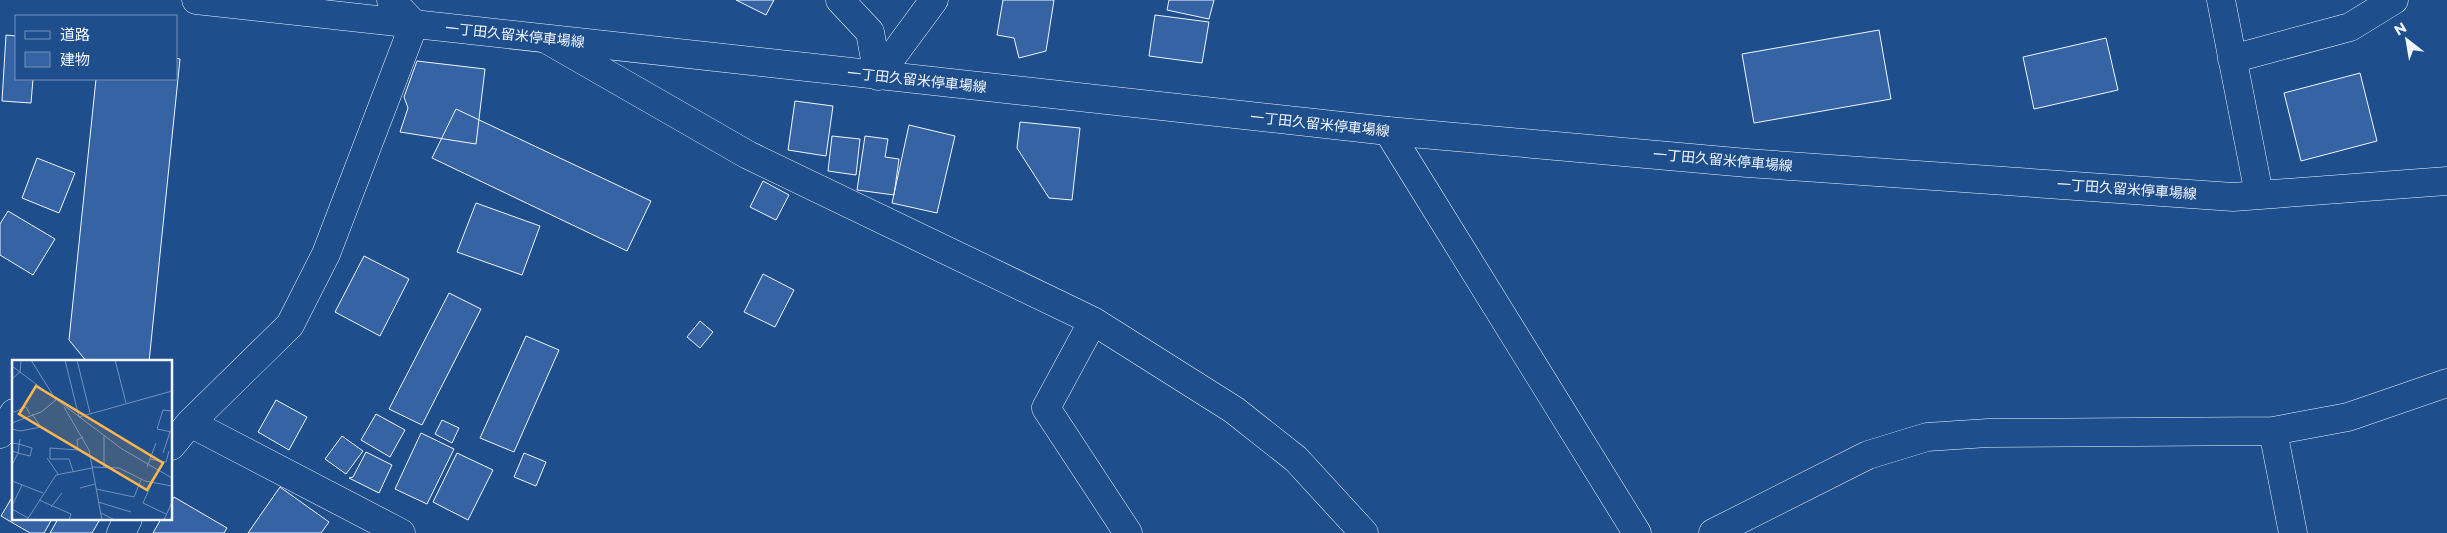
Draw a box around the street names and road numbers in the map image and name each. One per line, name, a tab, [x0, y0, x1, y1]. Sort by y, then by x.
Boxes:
street label: 一丁田久留米停車場線	[444, 19, 586, 51]
street label: 一丁田久留米停車場線	[846, 64, 988, 96]
street label: 一丁田久留米停車場線	[1249, 108, 1391, 140]
street label: 一丁田久留米停車場線	[1652, 145, 1794, 175]
street label: 一丁田久留米停車場線	[2057, 175, 2197, 203]

